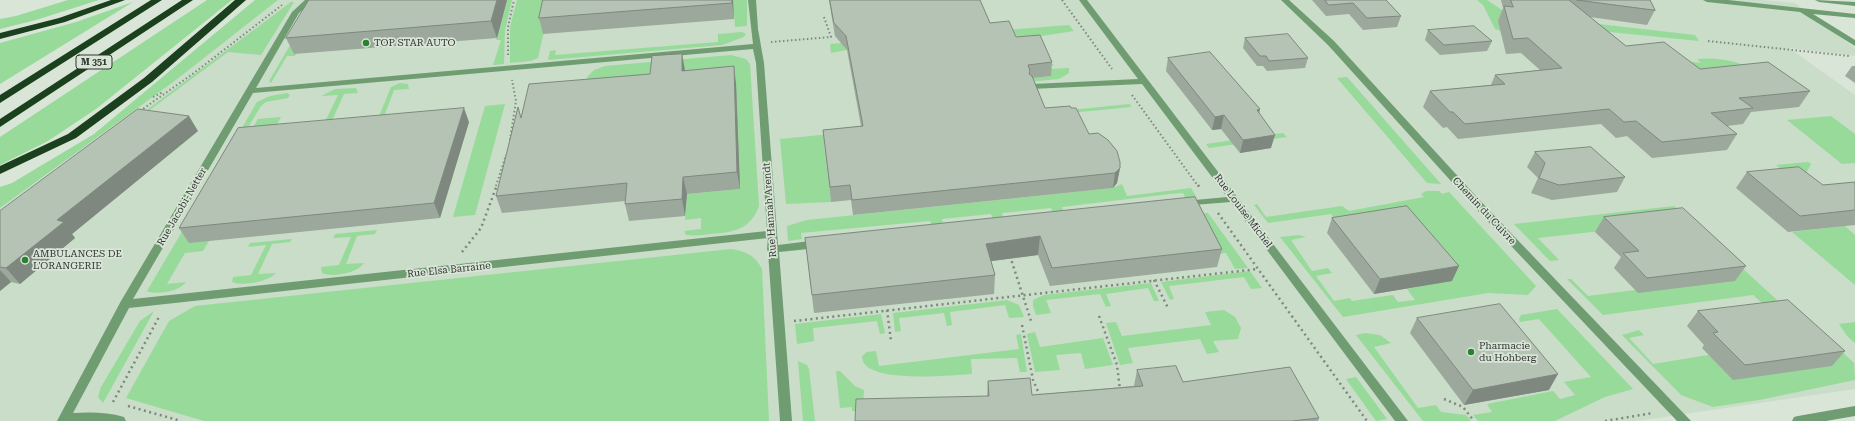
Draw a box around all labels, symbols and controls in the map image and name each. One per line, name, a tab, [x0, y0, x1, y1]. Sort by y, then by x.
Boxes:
place label: TOP STAR AUTO	[374, 37, 455, 49]
marker: TOP STAR AUTO	[361, 38, 371, 48]
road number: M 351	[76, 55, 112, 69]
street label: Rue Hannah Arendt	[761, 162, 779, 258]
street label: Rue Jacobi-Netter	[155, 166, 209, 248]
street label: Rue Louise Michel	[1211, 172, 1275, 250]
street label: Chemin du Cuivre	[1450, 175, 1518, 247]
place label: AMBULANCES DE L'ORANGERIE	[33, 248, 122, 272]
marker: AMBULANCES DE L'ORANGERIE	[20, 255, 30, 265]
street label: Rue Elsa Barraine	[407, 260, 491, 280]
place label: Pharmacie du Hohberg	[1479, 340, 1536, 364]
marker: Pharmacie du Hohberg	[1466, 347, 1476, 357]

